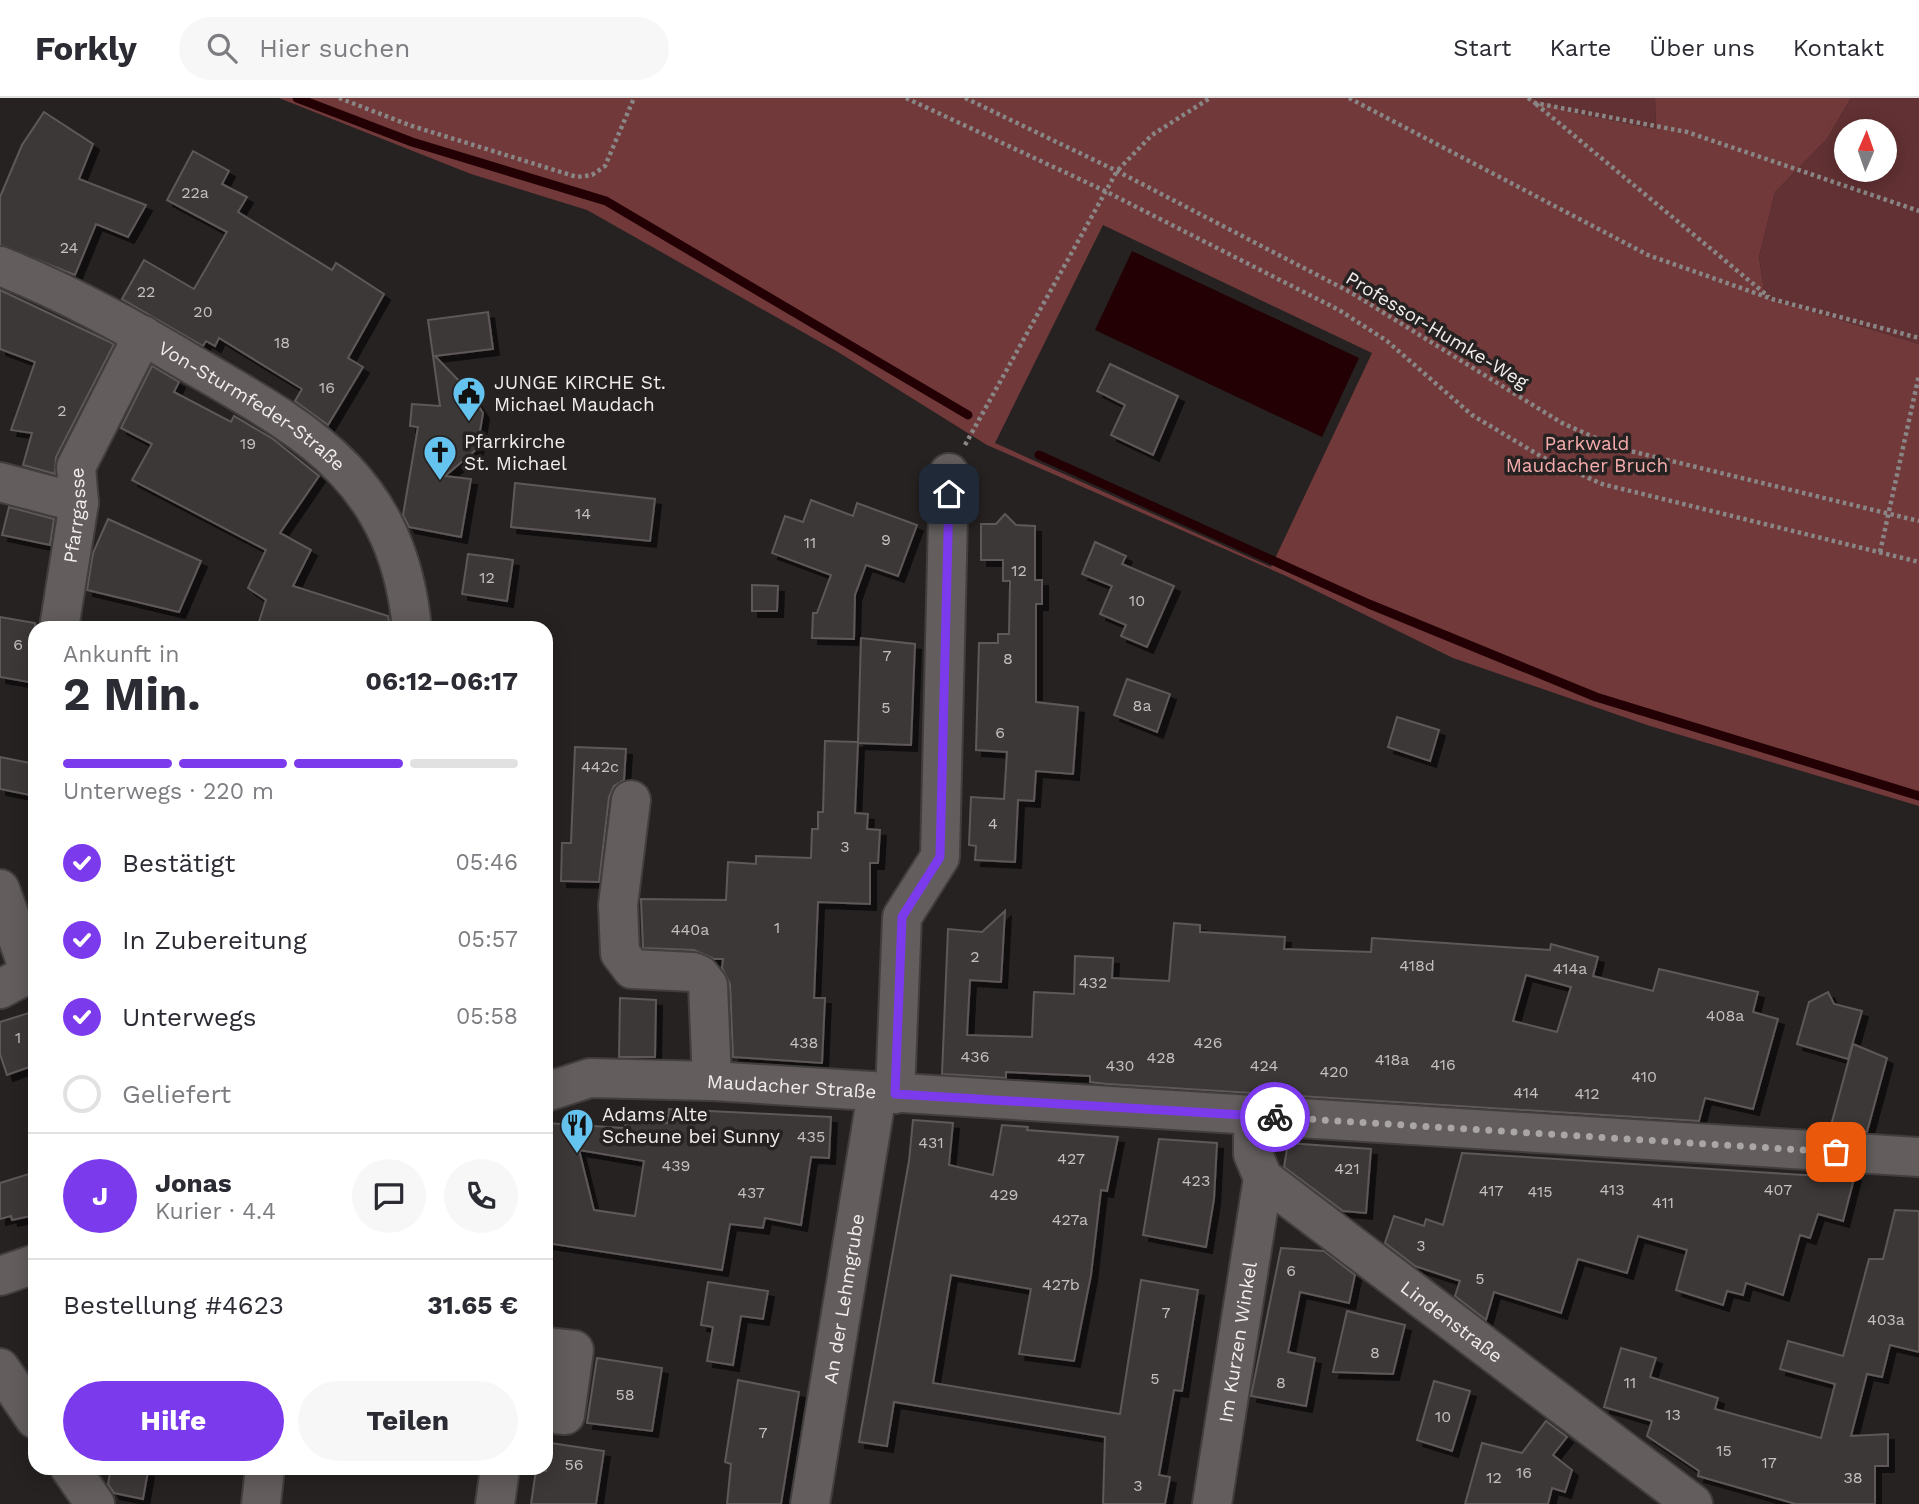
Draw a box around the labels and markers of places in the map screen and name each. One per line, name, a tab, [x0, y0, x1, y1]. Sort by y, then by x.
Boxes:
place label: JUNGE KIRCHE St. Michael Maudach	[494, 371, 666, 416]
public building icon: JUNGE KIRCHE St. Michael Maudach	[450, 374, 488, 423]
place label: Pfarrkirche St. Michael	[464, 430, 567, 475]
church icon: Pfarrkirche St. Michael	[421, 433, 459, 482]
pin	[919, 464, 979, 524]
place label: Adams Alte Scheune bei Sunny	[602, 1103, 780, 1148]
restaurant icon: Adams Alte Scheune bei Sunny	[558, 1106, 596, 1155]
pin	[1806, 1122, 1866, 1182]

